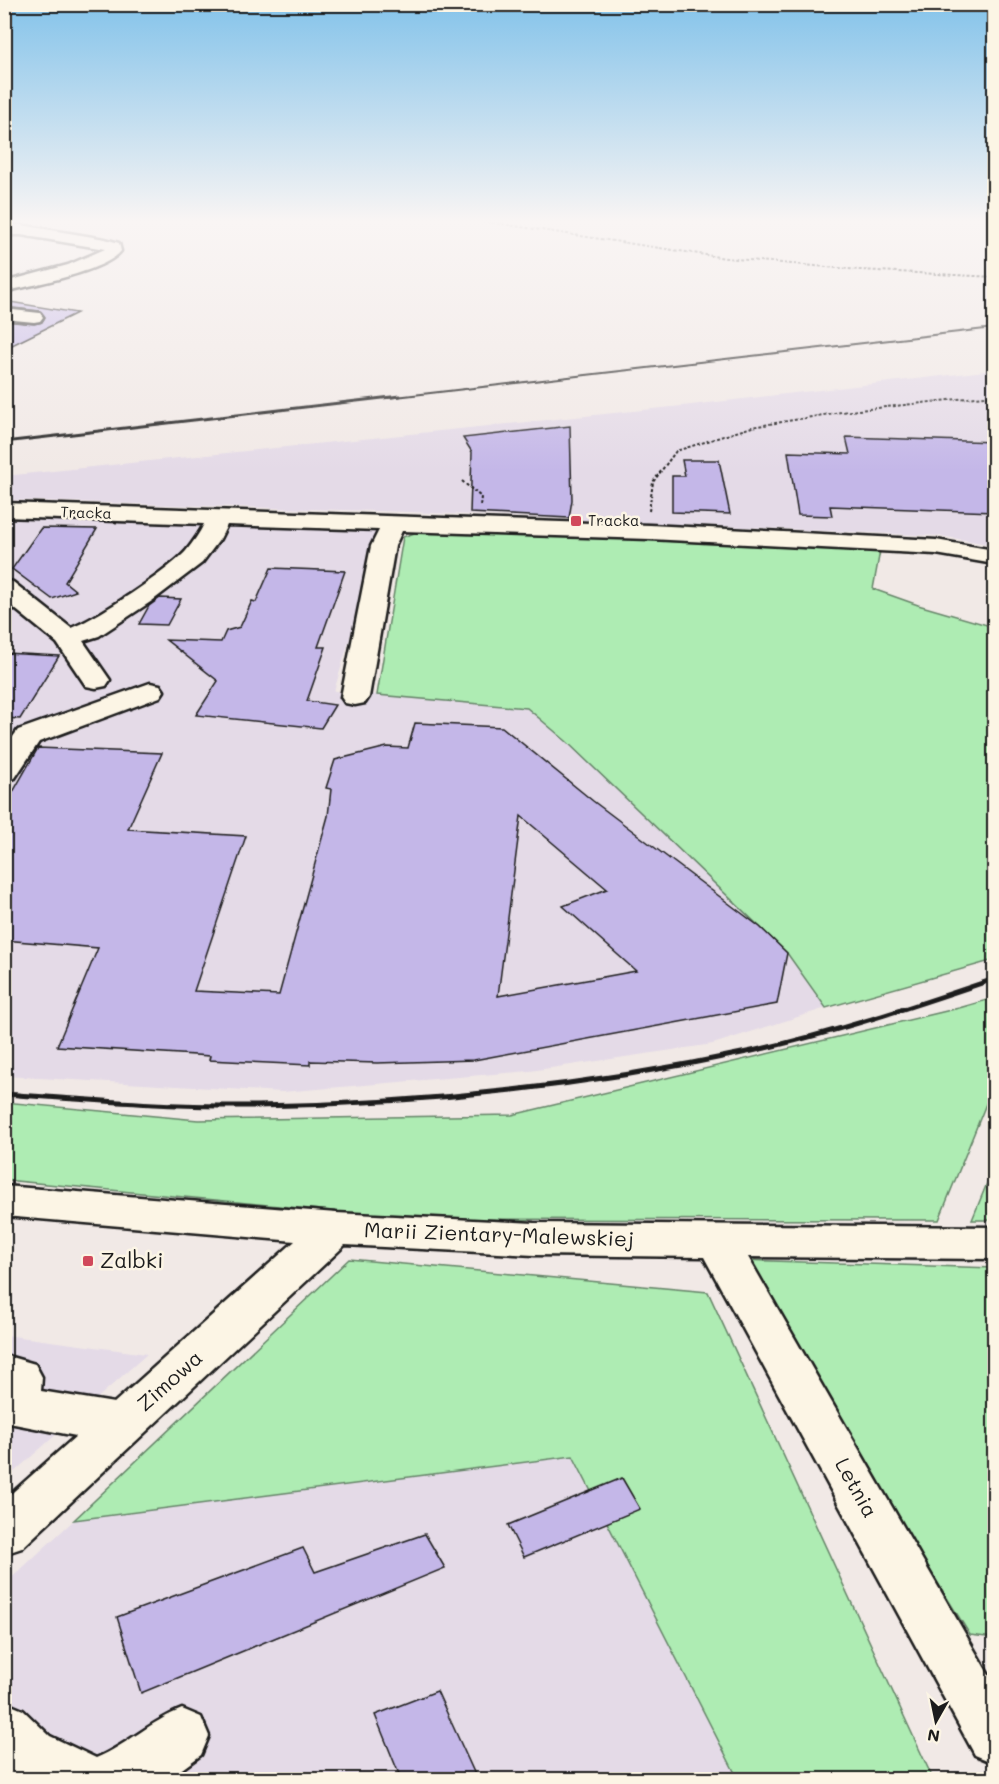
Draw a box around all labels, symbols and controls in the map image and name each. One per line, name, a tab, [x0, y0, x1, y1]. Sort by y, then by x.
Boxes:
street label: Tracka	[60, 501, 112, 523]
place label: Tracka	[588, 510, 639, 530]
marker: Tracka	[569, 514, 583, 528]
street label: Marii Zientary-Malewskiej	[364, 1215, 634, 1252]
place label: Zalbki	[100, 1246, 163, 1273]
marker: Zalbki	[81, 1254, 95, 1268]
street label: Zimowa	[131, 1343, 207, 1416]
street label: Letnia	[830, 1453, 885, 1522]
north arrow	[906, 1691, 966, 1751]
text: N	[926, 1725, 941, 1748]

